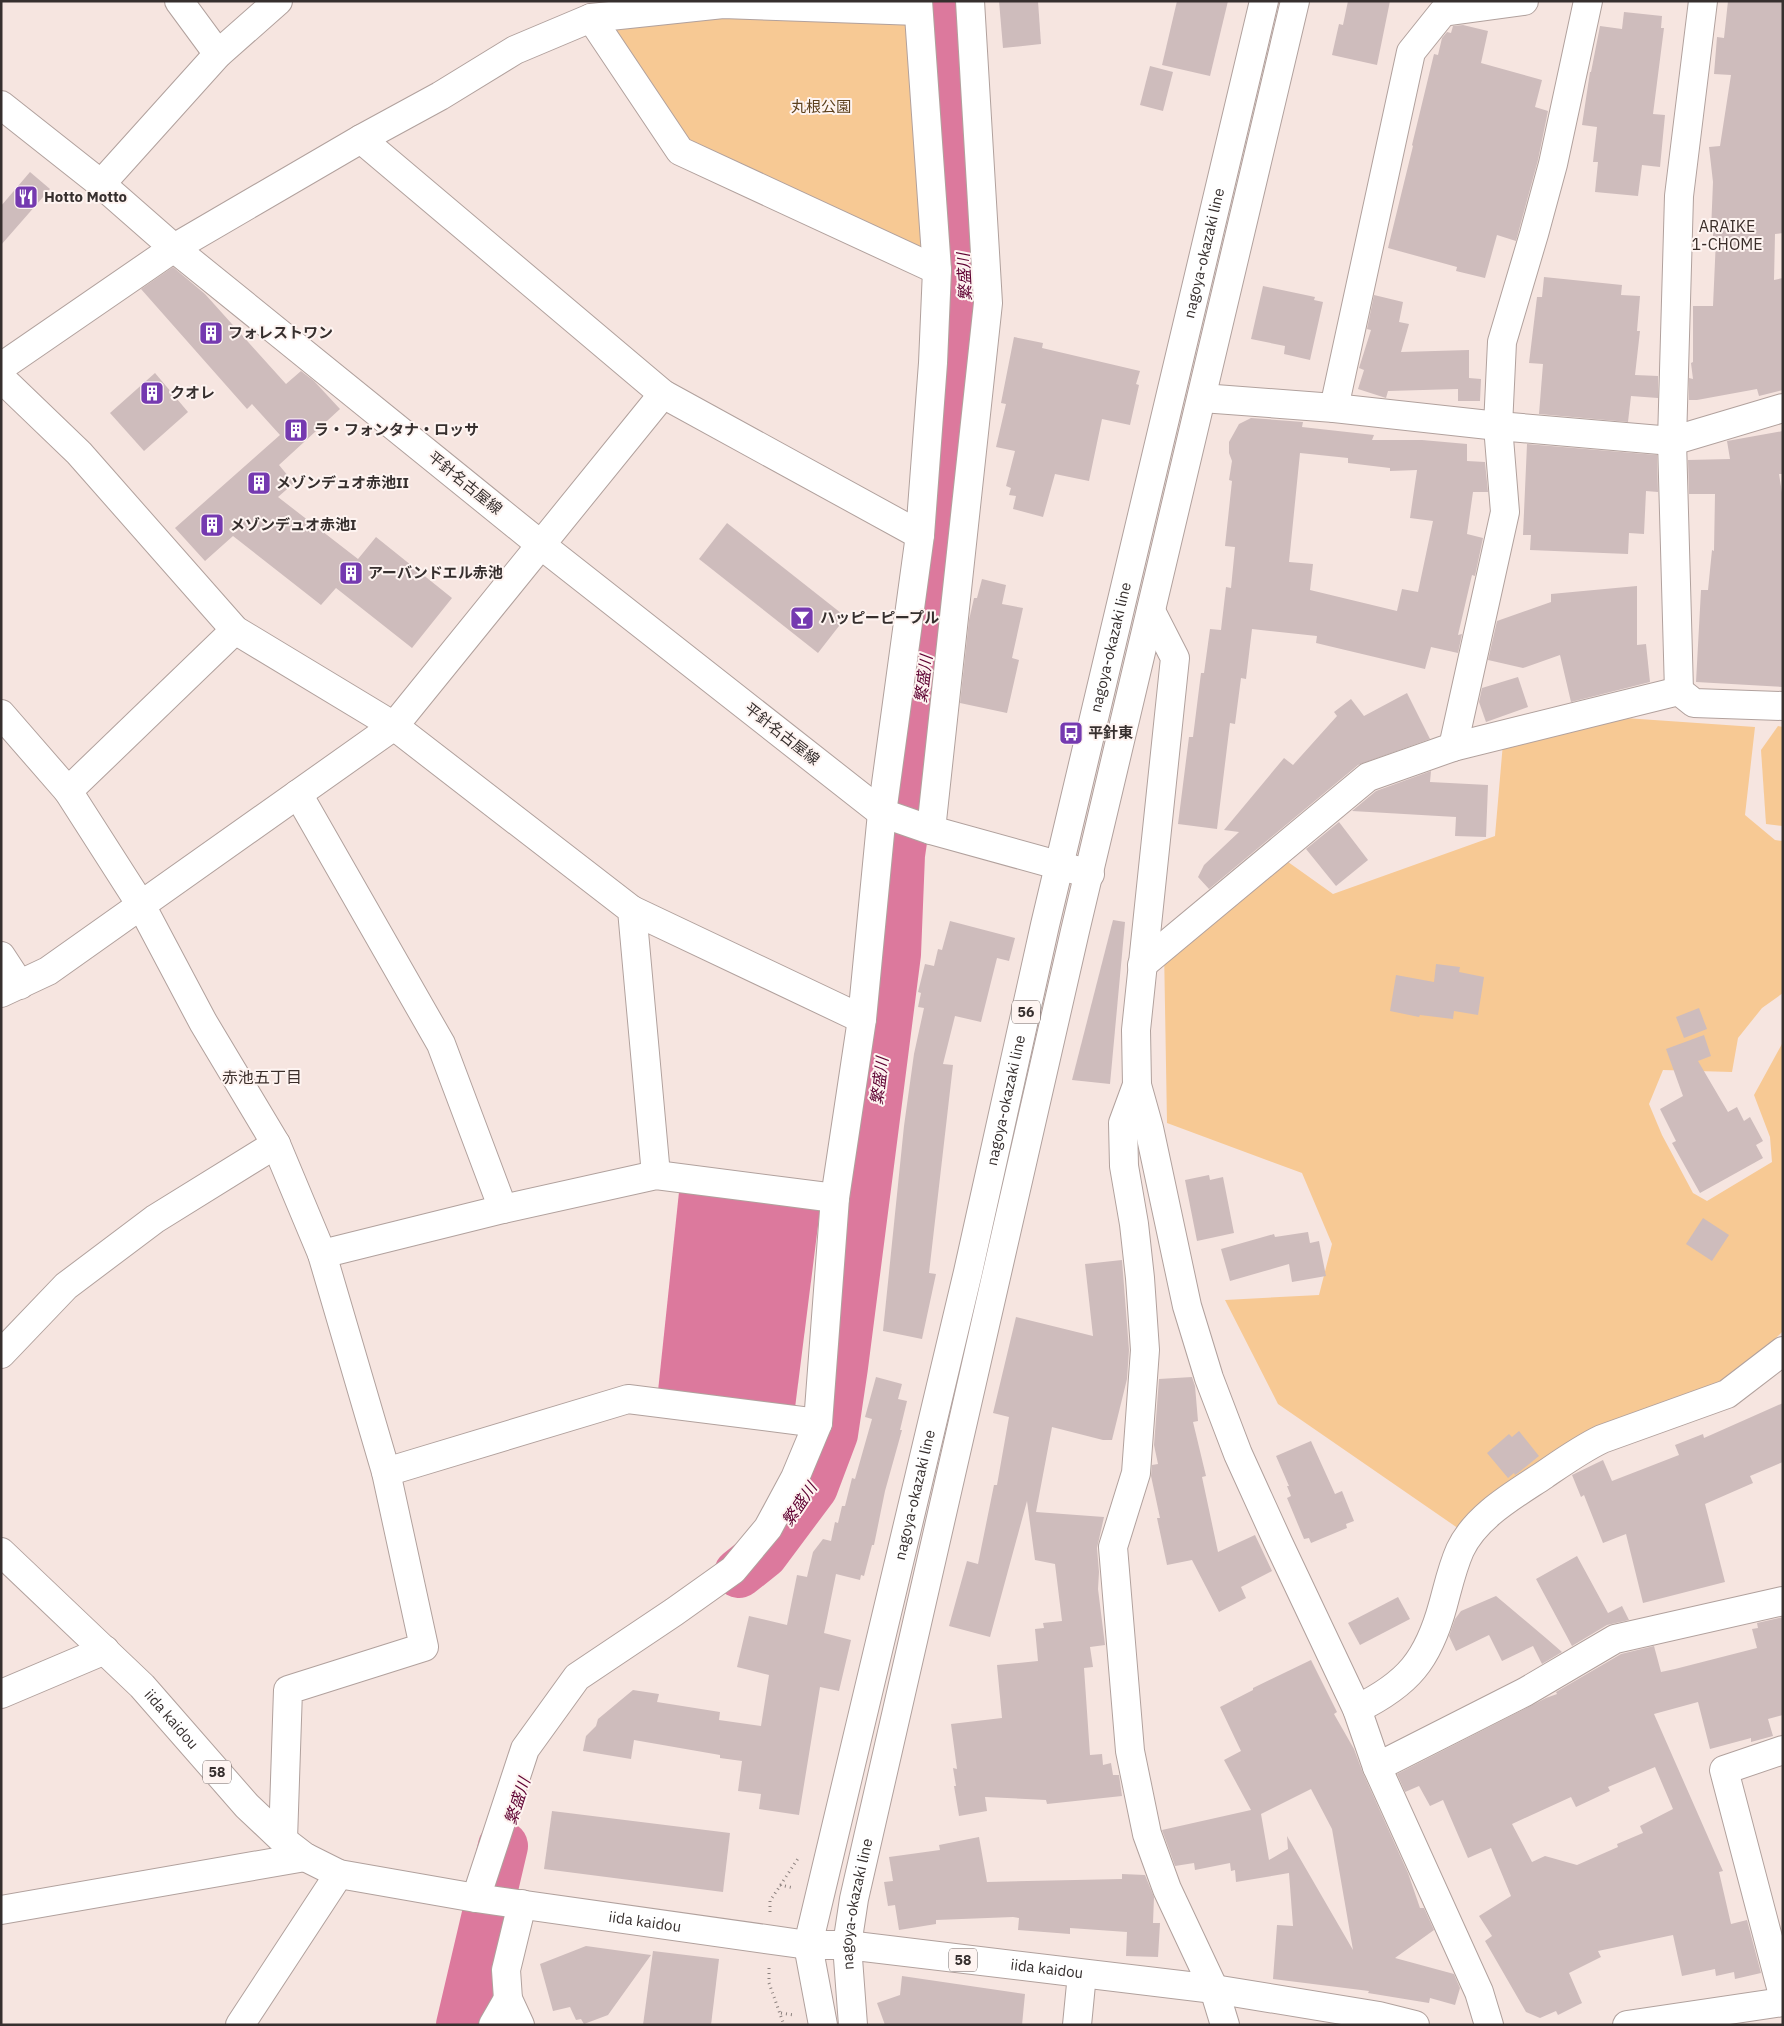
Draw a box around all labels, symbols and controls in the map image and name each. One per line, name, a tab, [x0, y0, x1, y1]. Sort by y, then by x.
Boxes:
park label: 丸根公園	[791, 97, 851, 116]
restaurant icon: Hotto Motto	[13, 184, 39, 210]
street label: nagoya-okazaki line	[1179, 186, 1228, 320]
place label: Hotto Motto	[44, 187, 127, 206]
district label: ARAIKE 1-CHOME	[1691, 216, 1763, 254]
water label: 繁盛川	[953, 251, 975, 301]
building icon: フォレストワン	[198, 320, 224, 346]
place label: フォレストワン	[228, 323, 333, 342]
building icon: クオレ	[139, 380, 165, 406]
place label: クオレ	[170, 383, 215, 402]
building icon: ラ・フォンタナ・ロッサ	[283, 417, 309, 443]
place label: ラ・フォンタナ・ロッサ	[314, 420, 479, 439]
street label: 平針名古屋線	[424, 447, 506, 518]
building icon: メゾンデュオ赤池II	[246, 470, 272, 496]
place label: メゾンデュオ赤池II	[276, 473, 409, 492]
building icon: メゾンデュオ赤池I	[199, 512, 225, 538]
place label: メゾンデュオ赤池I	[230, 515, 356, 534]
building icon: アーバンドエル赤池	[338, 560, 364, 586]
place label: アーバンドエル赤池	[368, 563, 503, 582]
street label: nagoya-okazaki line	[1086, 580, 1135, 714]
bar icon: ハッピーピープル	[789, 605, 815, 631]
place label: ハッピーピープル	[820, 608, 939, 627]
water label: 繁盛川	[910, 652, 936, 704]
street label: 平針名古屋線	[741, 698, 824, 769]
bus stop icon: 平針東	[1058, 720, 1084, 746]
place label: 平針東	[1088, 723, 1133, 742]
road number: 56	[1012, 1000, 1040, 1024]
street label: nagoya-okazaki line	[982, 1033, 1029, 1167]
water label: 繁盛川	[866, 1054, 892, 1106]
district label: 赤池五丁目	[222, 1067, 302, 1087]
street label: nagoya-okazaki line	[890, 1428, 939, 1562]
water label: 繁盛川	[777, 1477, 822, 1529]
street label: iida kaidou	[140, 1685, 203, 1753]
road number: 58	[203, 1760, 231, 1784]
water label: 繁盛川	[500, 1773, 535, 1827]
street label: nagoya-okazaki line	[837, 1836, 877, 1970]
street label: iida kaidou	[607, 1907, 682, 1936]
road number: 58	[949, 1948, 977, 1972]
street label: iida kaidou	[1010, 1955, 1084, 1982]

